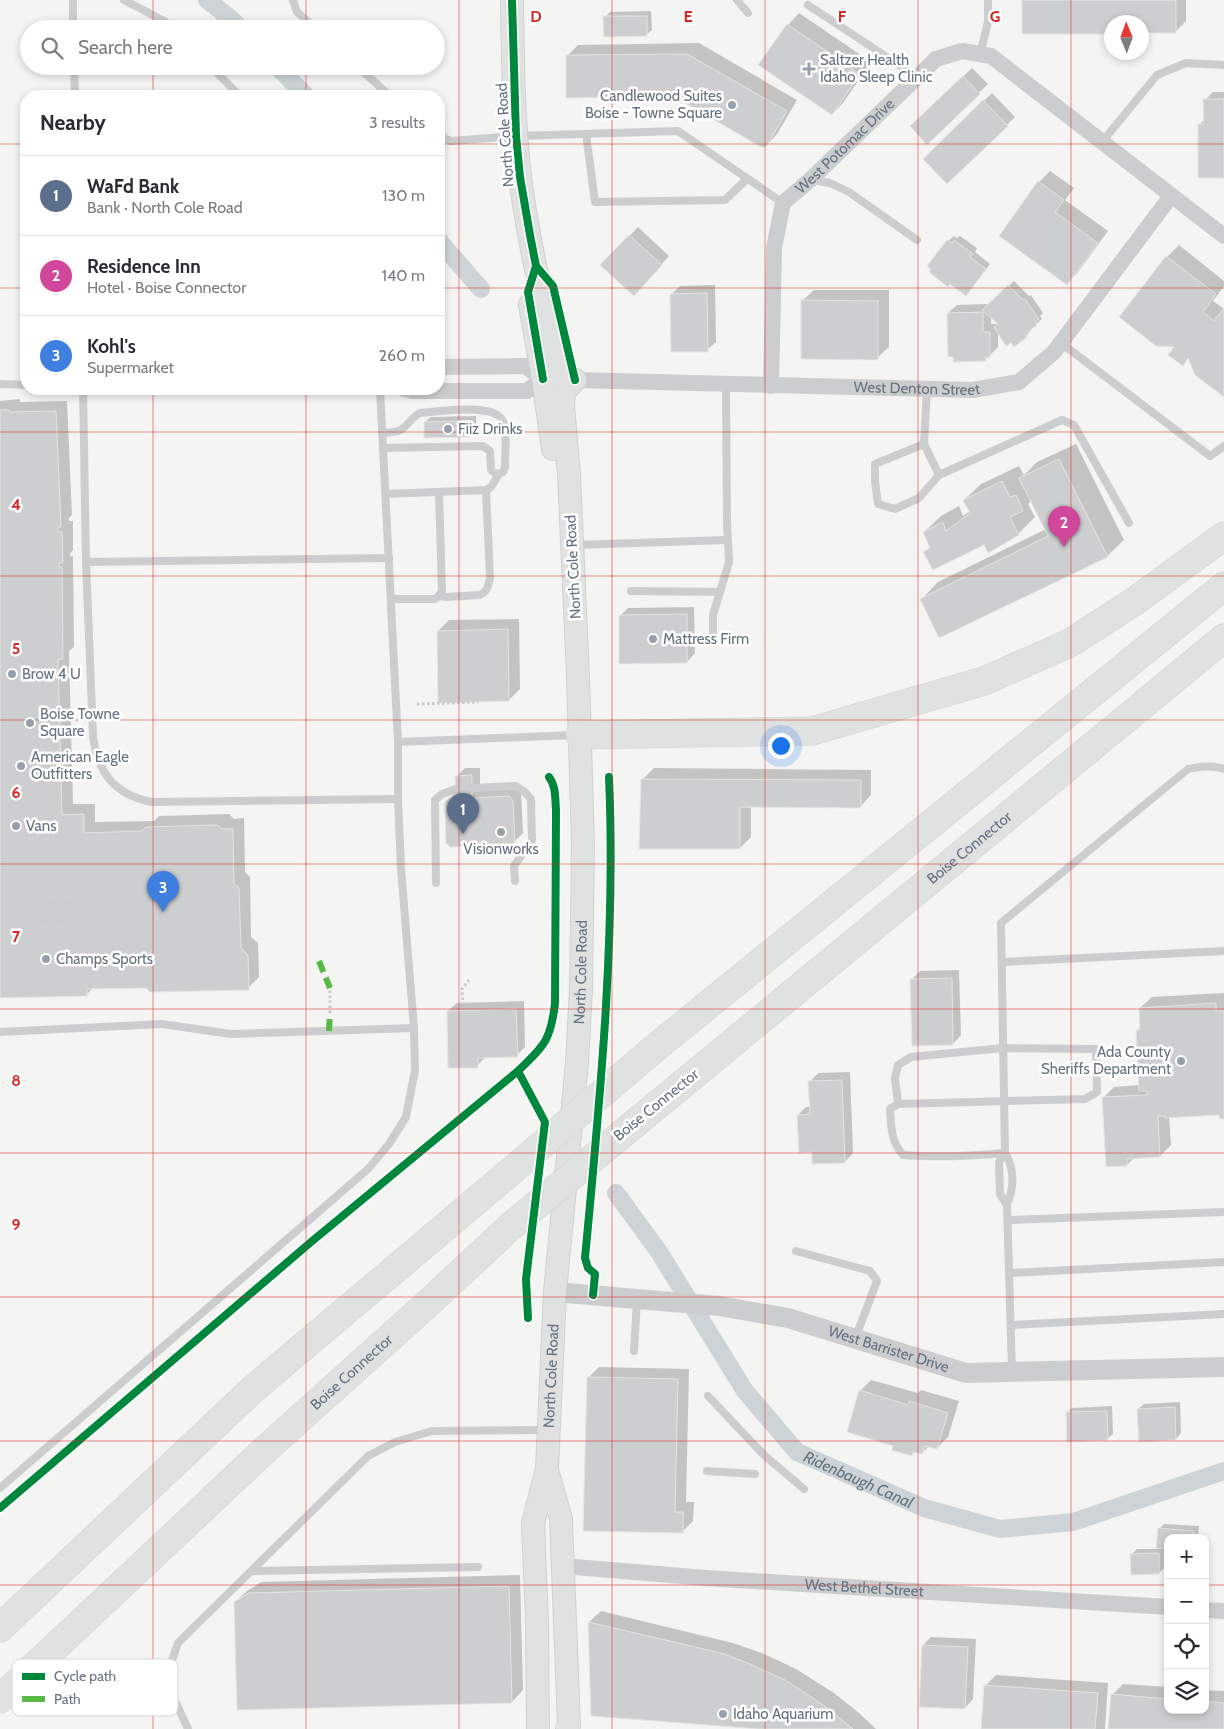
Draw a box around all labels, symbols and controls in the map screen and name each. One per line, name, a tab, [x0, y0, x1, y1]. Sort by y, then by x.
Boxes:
text: D	[530, 7, 542, 26]
text: E	[683, 7, 693, 26]
text: F	[838, 7, 847, 26]
text: G	[990, 7, 1000, 26]
north arrow	[1104, 15, 1149, 60]
search box	[20, 20, 445, 75]
icon: search	[38, 34, 66, 62]
text: Search here	[78, 36, 172, 59]
place label: Saltzer Health Idaho Sleep Clinic	[820, 51, 933, 86]
marker: Saltzer Health Idaho Sleep Clinic	[802, 62, 816, 76]
street label: North Cole Road	[492, 82, 518, 188]
place label: Candlewood Suites Boise - Towne Square	[585, 87, 722, 122]
street label: West Potomac Drive	[792, 95, 898, 197]
marker: Candlewood Suites Boise - Towne Square	[726, 99, 738, 111]
text: Nearby	[40, 110, 106, 135]
text: 3 results	[369, 113, 425, 132]
text: WaFd Bank	[87, 175, 179, 198]
text: 1	[53, 186, 59, 205]
text: 130 m	[382, 186, 425, 205]
text: Bank · North Cole Road	[87, 198, 243, 217]
text: Residence Inn	[87, 255, 201, 278]
text: 2	[52, 266, 60, 285]
text: 140 m	[382, 266, 425, 285]
text: Hotel · Boise Connector	[87, 278, 246, 297]
text: Kohl's	[87, 335, 136, 358]
text: 3	[52, 346, 60, 365]
text: 260 m	[379, 346, 425, 365]
text: Supermarket	[87, 358, 174, 377]
street label: West Denton Street	[854, 378, 981, 399]
place label: Fiiz Drinks	[458, 420, 523, 438]
marker: Fiiz Drinks	[442, 423, 454, 435]
text: 4	[11, 495, 21, 514]
pin: 2	[1048, 506, 1080, 547]
street label: North Cole Road	[561, 514, 585, 620]
place label: Mattress Firm	[663, 630, 749, 648]
marker: Mattress Firm	[647, 633, 659, 645]
text: 5	[12, 639, 20, 658]
place label: Brow 4 U	[22, 665, 81, 683]
marker: Brow 4 U	[6, 668, 18, 680]
place label: Boise Towne Square	[40, 705, 120, 740]
marker: Boise Towne Square	[24, 717, 36, 729]
your location	[768, 733, 794, 759]
place label: American Eagle Outfitters	[31, 748, 129, 783]
marker: American Eagle Outfitters	[15, 760, 27, 772]
text: 6	[12, 783, 21, 802]
pin: 1	[447, 793, 479, 834]
street label: Boise Connector	[923, 808, 1015, 888]
place label: Vans	[26, 817, 56, 835]
marker: Vans	[10, 820, 22, 832]
marker: Visionworks	[495, 826, 507, 838]
place label: Visionworks	[463, 840, 539, 858]
pin: 3	[147, 871, 179, 912]
street label: North Cole Road	[570, 920, 591, 1025]
text: 7	[12, 927, 21, 946]
place label: Champs Sports	[56, 950, 153, 968]
marker: Champs Sports	[40, 953, 52, 965]
place label: Ada County Sheriffs Department	[1041, 1043, 1171, 1078]
marker: Ada County Sheriffs Department	[1175, 1055, 1187, 1067]
street label: Boise Connector	[610, 1065, 702, 1145]
text: 8	[11, 1071, 21, 1090]
text: 9	[12, 1215, 21, 1234]
street label: West Barrister Drive	[826, 1322, 952, 1376]
street label: North Cole Road	[540, 1323, 563, 1428]
street label: Boise Connector	[307, 1330, 396, 1414]
water label: Ridenbaugh Canal	[801, 1447, 917, 1512]
map controls	[1164, 1534, 1209, 1714]
button: +	[1164, 1534, 1209, 1579]
street label: West Bethel Street	[804, 1575, 924, 1601]
button: −	[1164, 1579, 1209, 1624]
button: locate	[1164, 1624, 1209, 1669]
legend	[12, 1659, 178, 1716]
text: Cycle path	[54, 1667, 116, 1685]
button: layers	[1164, 1669, 1209, 1714]
text: Path	[54, 1690, 81, 1708]
place label: Idaho Aquarium	[733, 1705, 833, 1723]
marker: Idaho Aquarium	[717, 1708, 729, 1720]

